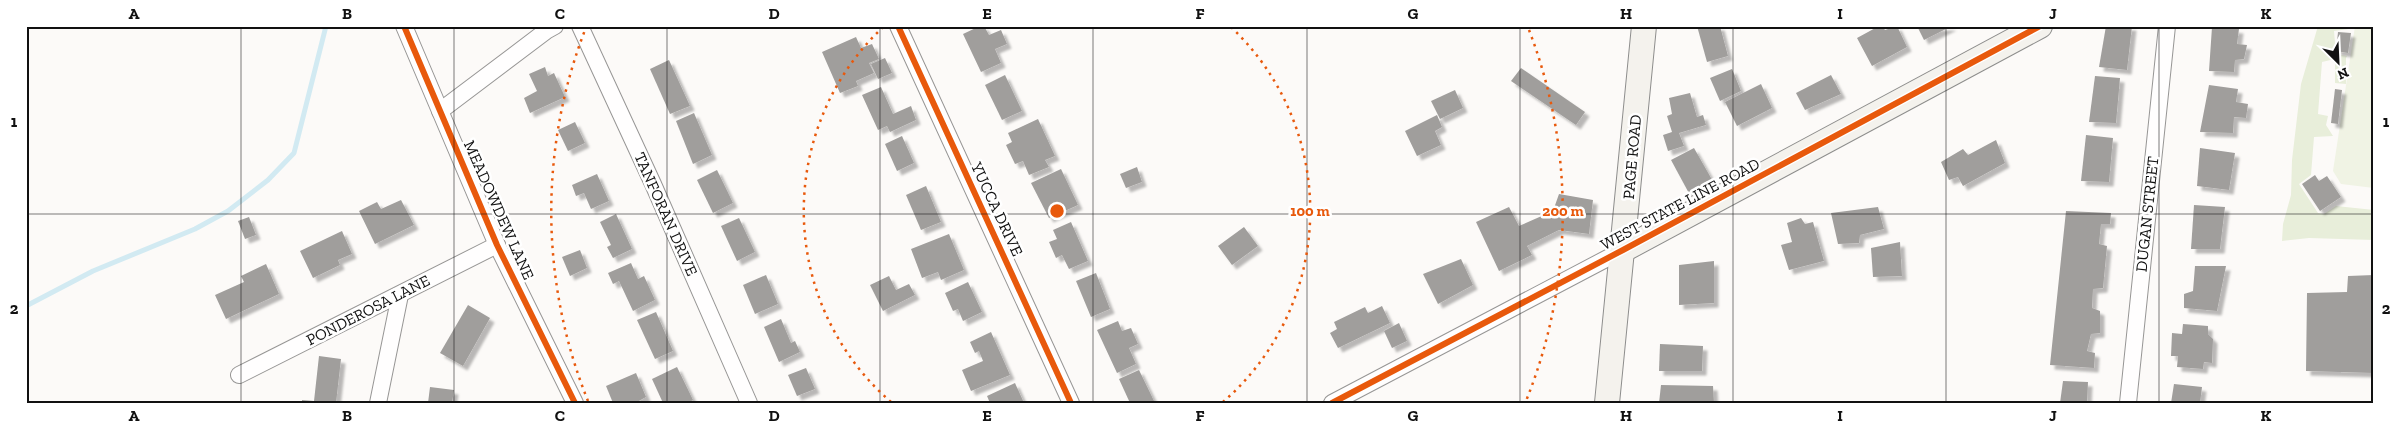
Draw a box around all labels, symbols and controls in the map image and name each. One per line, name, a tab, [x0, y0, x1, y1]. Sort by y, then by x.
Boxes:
text: A	[129, 4, 140, 23]
text: B	[342, 4, 352, 23]
text: C	[555, 4, 565, 23]
text: D	[768, 4, 780, 23]
text: E	[982, 4, 992, 23]
text: F	[1195, 4, 1205, 23]
text: G	[1408, 4, 1419, 23]
text: H	[1620, 4, 1632, 23]
text: I	[1837, 4, 1843, 23]
text: J	[2049, 4, 2057, 23]
text: K	[2261, 4, 2272, 23]
north arrow	[2312, 38, 2362, 88]
text: N	[2334, 63, 2351, 83]
text: 1	[11, 112, 18, 131]
text: 1	[2383, 112, 2390, 131]
street label: PAGE ROAD	[1619, 114, 1645, 200]
street label: MEADOWDEW LANE	[460, 137, 538, 283]
street label: TANFORAN DRIVE	[630, 149, 702, 279]
street label: WEST STATE LINE ROAD	[1597, 154, 1763, 254]
street label: DUGAN STREET	[2131, 155, 2163, 273]
street label: YUCCA DRIVE	[967, 158, 1027, 259]
centre of rings	[1048, 202, 1066, 220]
text: 100 m	[1290, 202, 1330, 220]
text: 200 m	[1542, 202, 1584, 220]
street label: PONDEROSA LANE	[303, 271, 433, 349]
text: 2	[10, 299, 19, 318]
text: 2	[2382, 299, 2391, 318]
text: A	[129, 406, 140, 425]
text: B	[342, 406, 352, 425]
text: C	[555, 406, 565, 425]
text: D	[768, 406, 780, 425]
text: E	[982, 406, 992, 425]
text: F	[1195, 406, 1205, 425]
text: G	[1408, 406, 1419, 425]
text: H	[1620, 406, 1632, 425]
text: I	[1837, 406, 1843, 425]
text: J	[2049, 406, 2057, 425]
text: K	[2261, 406, 2272, 425]

